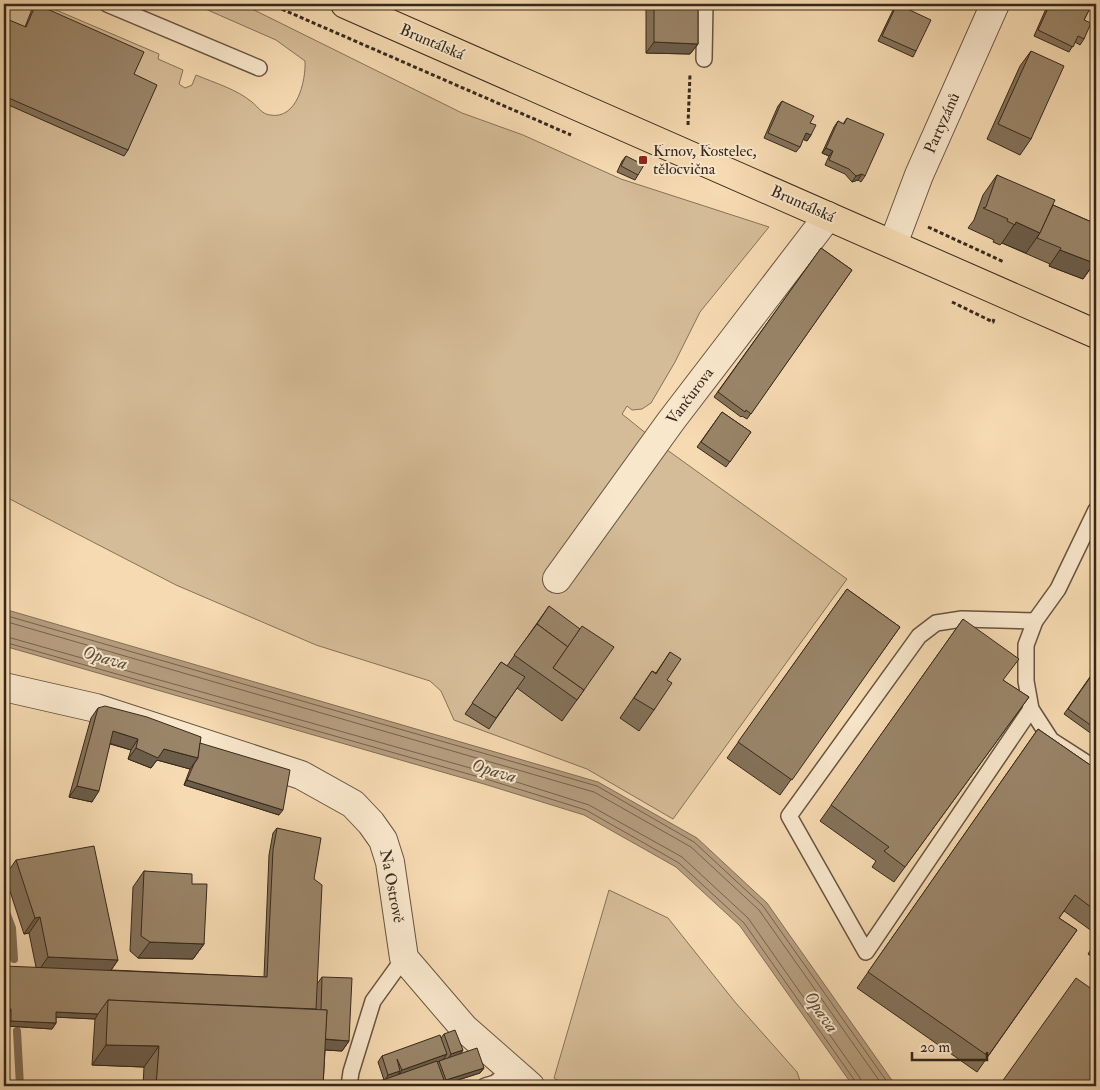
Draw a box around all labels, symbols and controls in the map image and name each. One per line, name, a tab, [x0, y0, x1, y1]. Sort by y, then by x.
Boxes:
street label: Bruntálská	[397, 19, 468, 65]
street label: Partyzánů	[920, 89, 964, 157]
place label: Krnov, Kostelec, tělocvična	[653, 141, 757, 179]
marker: Krnov, Kostelec, tělocvična	[637, 154, 649, 166]
street label: Bruntálská	[768, 181, 839, 227]
street label: Vančurova	[662, 363, 718, 429]
water label: Opava	[80, 641, 130, 675]
water label: Opava	[469, 754, 519, 788]
street label: Na Ostrově	[375, 848, 409, 925]
water label: Opava	[799, 987, 843, 1037]
scale bar	[912, 1030, 988, 1062]
text: 20 m	[920, 1038, 950, 1057]

